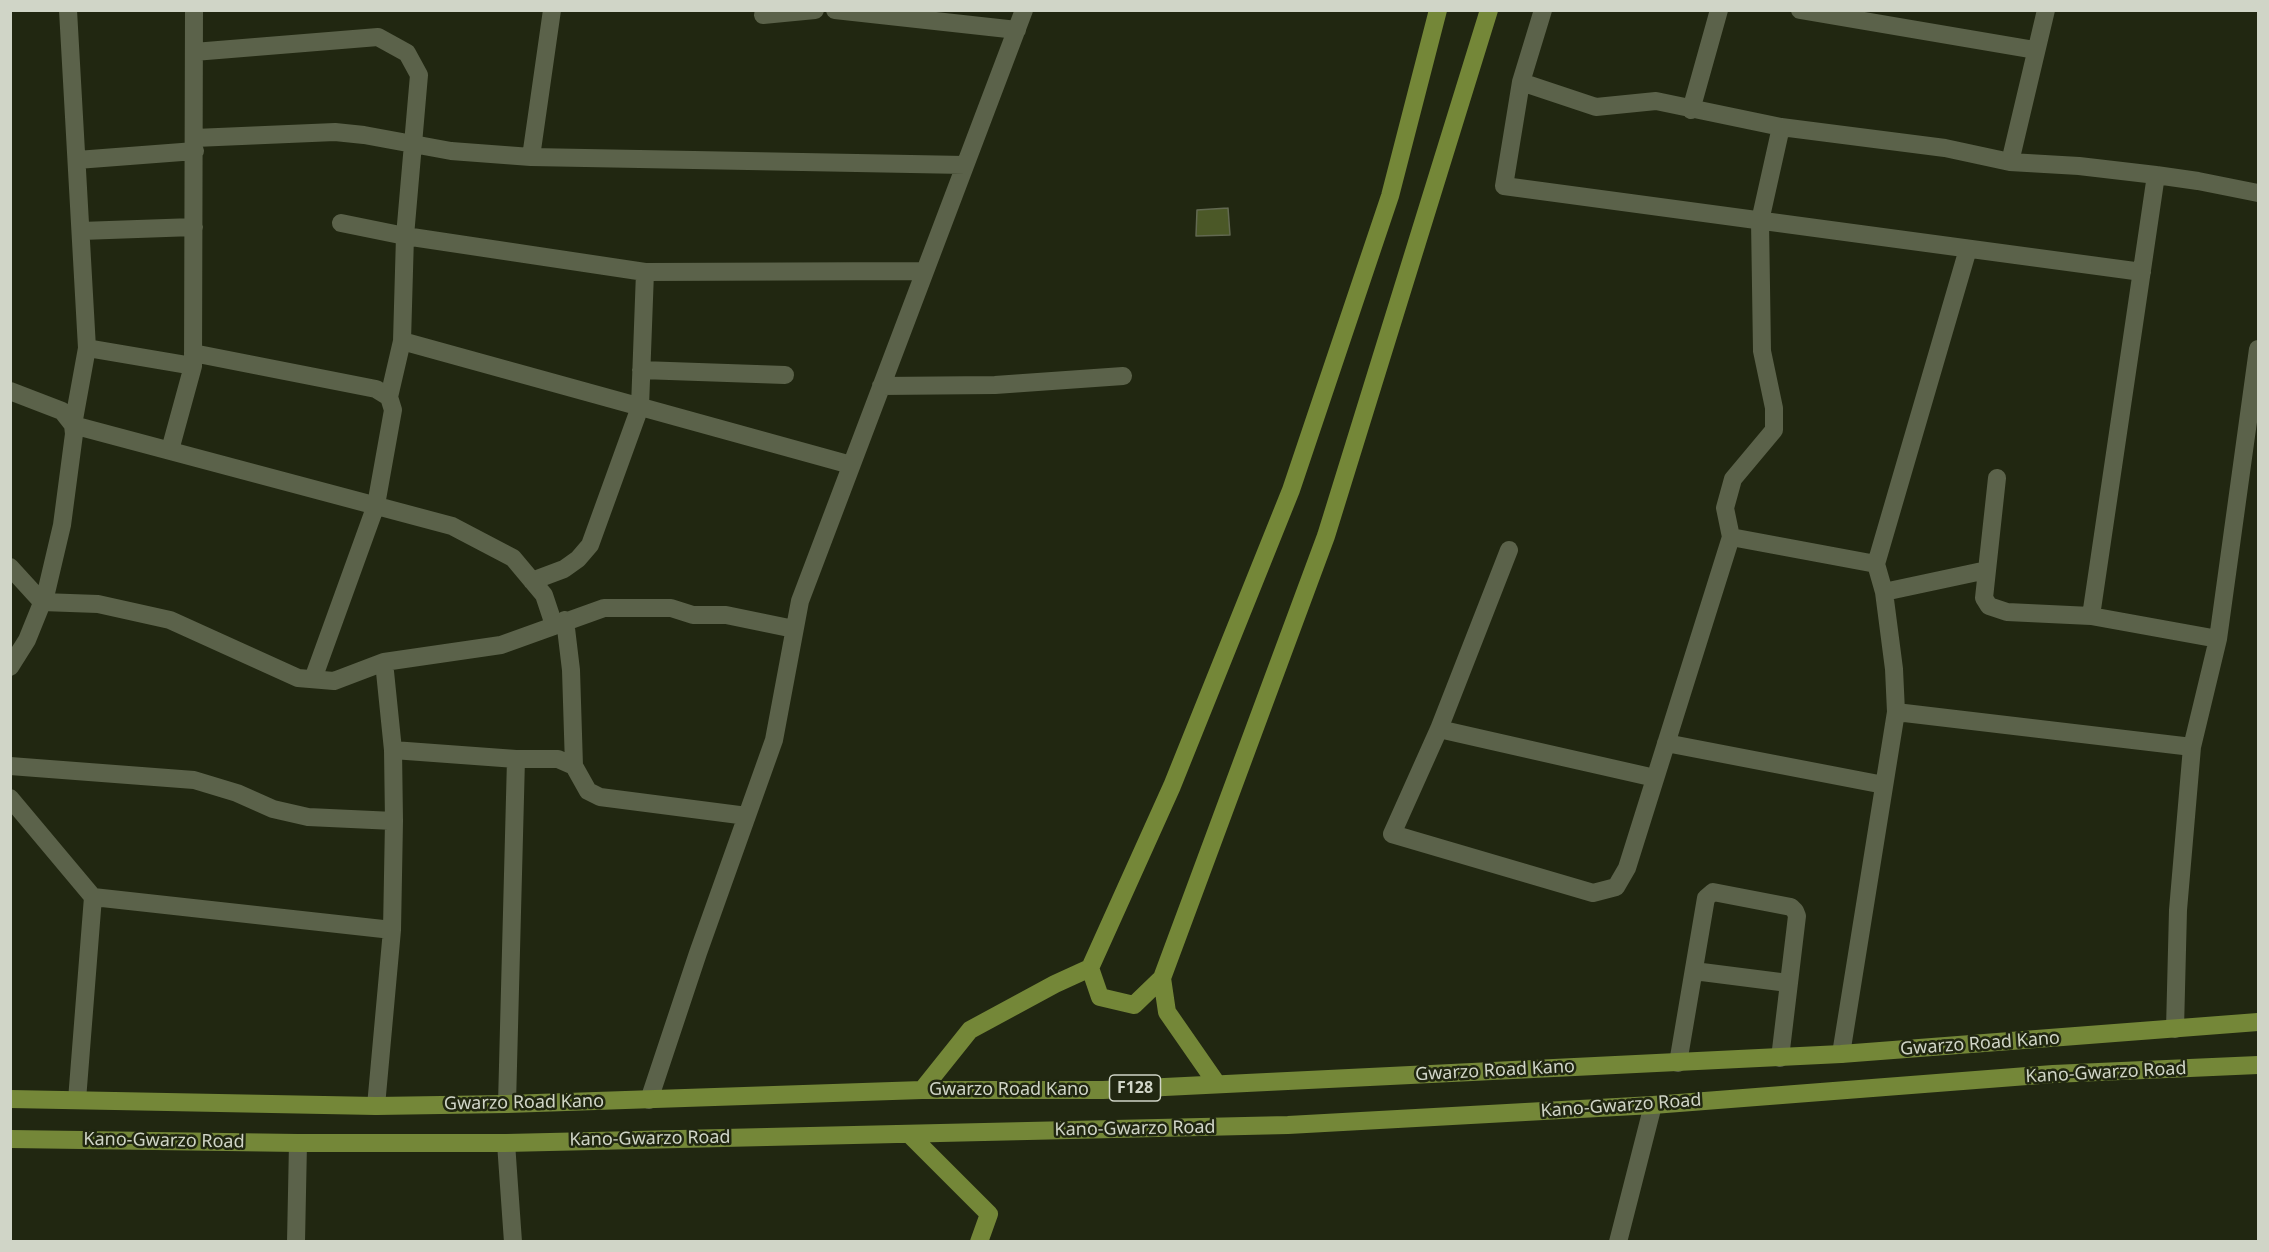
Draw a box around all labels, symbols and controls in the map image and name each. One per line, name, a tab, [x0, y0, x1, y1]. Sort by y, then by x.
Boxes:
street label: Gwarzo Road Kano	[1899, 1028, 2061, 1060]
street label: Gwarzo Road Kano	[1415, 1056, 1575, 1086]
street label: Kano-Gwarzo Road	[2025, 1058, 2187, 1088]
road number: F128	[1110, 1075, 1160, 1101]
street label: Gwarzo Road Kano	[929, 1079, 1089, 1101]
street label: Kano-Gwarzo Road	[1540, 1090, 1702, 1122]
street label: Gwarzo Road Kano	[444, 1091, 604, 1115]
street label: Kano-Gwarzo Road	[1054, 1117, 1216, 1141]
street label: Kano-Gwarzo Road	[569, 1127, 731, 1151]
street label: Kano-Gwarzo Road	[83, 1129, 245, 1153]

